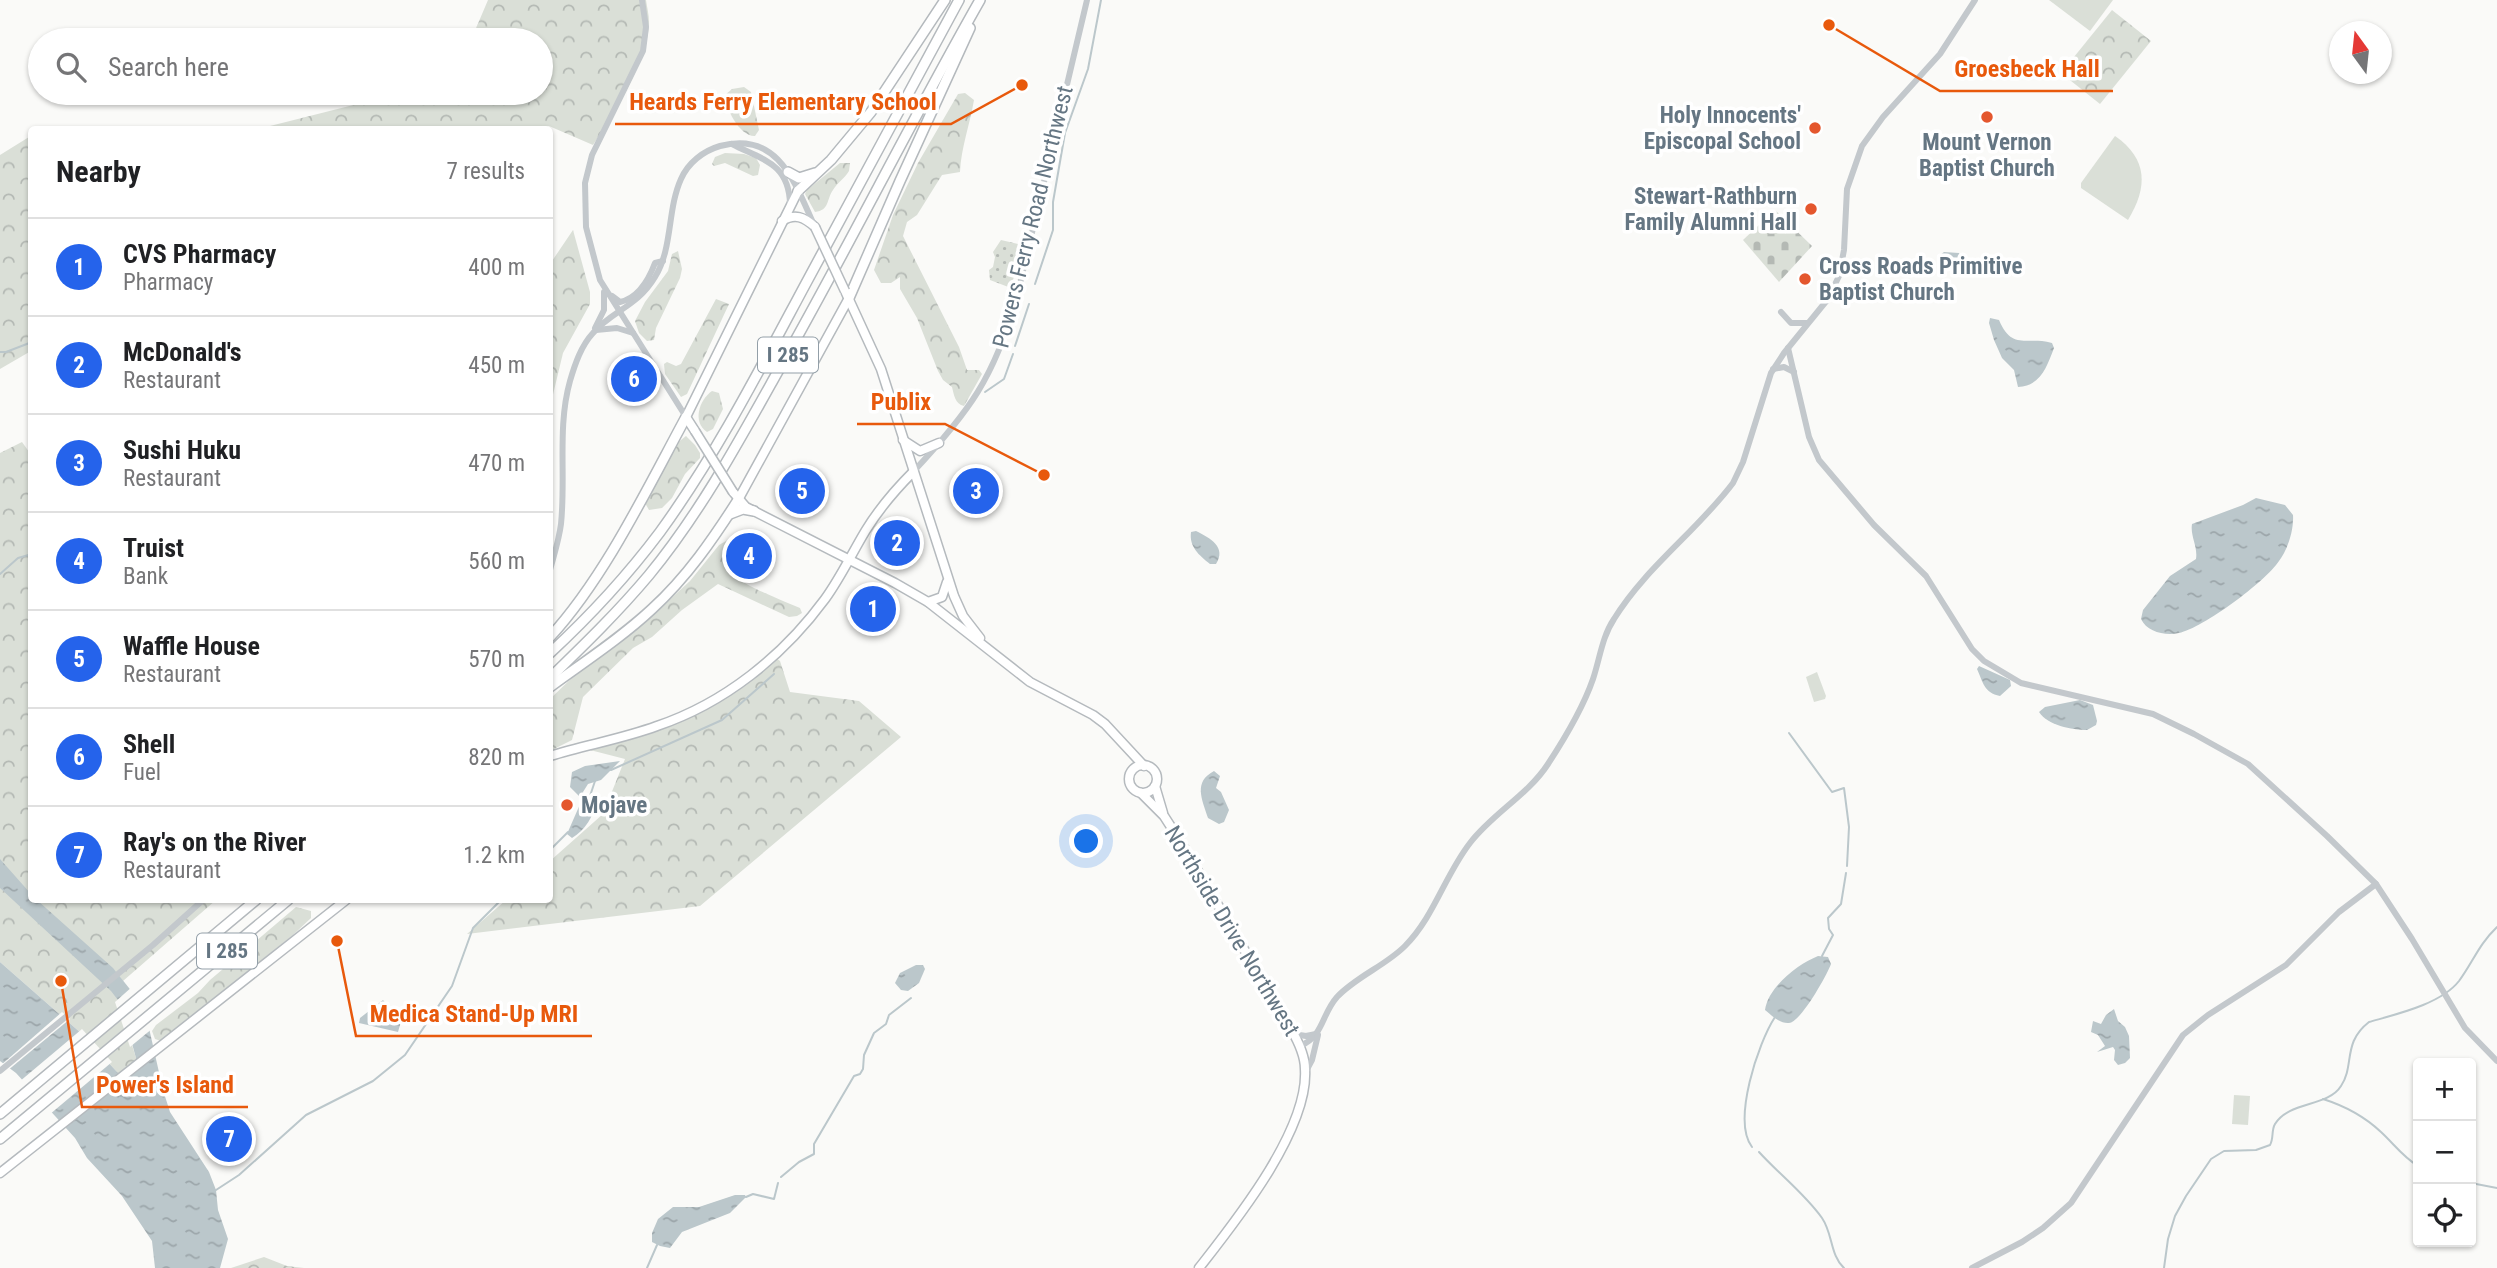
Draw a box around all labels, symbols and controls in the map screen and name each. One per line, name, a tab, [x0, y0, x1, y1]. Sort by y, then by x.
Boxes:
north arrow	[2329, 21, 2392, 84]
search box	[28, 28, 553, 105]
callout: Groesbeck Hall	[1940, 46, 2113, 91]
icon: search	[52, 48, 90, 86]
text: Search here	[108, 52, 229, 82]
text: Groesbeck Hall	[1954, 55, 2100, 83]
callout: Heards Ferry Elementary School	[615, 79, 951, 124]
street label: Powers Ferry Road Northwest	[987, 83, 1079, 351]
text: Heards Ferry Elementary School	[629, 88, 937, 116]
place label: Holy Innocents' Episcopal School	[1644, 102, 1801, 155]
marker: Mount Vernon Baptist Church	[1979, 109, 1995, 125]
marker: Holy Innocents' Episcopal School	[1807, 120, 1823, 136]
place label: Mount Vernon Baptist Church	[1919, 129, 2055, 182]
text: Nearby	[56, 154, 141, 189]
text: 7 results	[447, 158, 525, 185]
place label: Stewart-Rathburn Family Alumni Hall	[1625, 183, 1797, 236]
marker: Stewart-Rathburn Family Alumni Hall	[1803, 201, 1819, 217]
text: CVS Pharmacy	[123, 239, 276, 269]
place label: Cross Roads Primitive Baptist Church	[1819, 253, 2022, 306]
text: 1	[73, 254, 85, 281]
text: 400 m	[468, 254, 525, 281]
text: Pharmacy	[123, 269, 213, 296]
marker: Cross Roads Primitive Baptist Church	[1797, 271, 1813, 287]
text: McDonald's	[123, 337, 242, 367]
road number: I 285	[758, 338, 818, 372]
text: 2	[73, 352, 85, 379]
text: 450 m	[468, 352, 525, 379]
pin: 6	[611, 353, 657, 405]
text: Restaurant	[123, 367, 221, 394]
callout: Publix	[857, 379, 945, 424]
text: Publix	[871, 388, 931, 416]
text: Sushi Huku	[123, 435, 241, 465]
text: 3	[73, 450, 85, 477]
text: 470 m	[468, 450, 525, 477]
text: Restaurant	[123, 465, 221, 492]
pin: 5	[779, 465, 825, 517]
pin: 3	[953, 465, 999, 517]
pin: 2	[874, 517, 920, 569]
pin: 4	[726, 530, 772, 582]
text: Truist	[123, 533, 184, 563]
text: 4	[73, 548, 85, 575]
text: 560 m	[468, 548, 525, 575]
text: Bank	[123, 563, 168, 590]
pin: 1	[850, 583, 896, 635]
text: Waffle House	[123, 631, 260, 661]
text: 5	[73, 646, 85, 673]
text: 570 m	[468, 646, 525, 673]
text: Restaurant	[123, 661, 221, 688]
text: Shell	[123, 729, 175, 759]
text: 6	[73, 744, 85, 771]
text: 820 m	[468, 744, 525, 771]
text: Fuel	[123, 759, 161, 786]
place label: Mojave	[581, 792, 647, 819]
marker: Mojave	[559, 797, 575, 813]
street label: Northside Drive Northwest	[1159, 821, 1305, 1041]
your location	[1069, 824, 1103, 858]
text: Ray's on the River	[123, 827, 306, 857]
text: 7	[73, 842, 85, 869]
text: 1.2 km	[463, 842, 525, 869]
text: Restaurant	[123, 857, 221, 884]
road number: I 285	[197, 934, 257, 968]
callout: Medica Stand-Up MRI	[356, 991, 592, 1036]
text: Medica Stand-Up MRI	[370, 1000, 578, 1028]
map controls	[2413, 1058, 2476, 1247]
button: +	[2413, 1058, 2476, 1121]
callout: Power's Island	[82, 1062, 248, 1107]
text: Power's Island	[96, 1071, 234, 1099]
pin: 7	[206, 1113, 252, 1165]
button: −	[2413, 1121, 2476, 1184]
button: locate	[2413, 1184, 2476, 1247]

